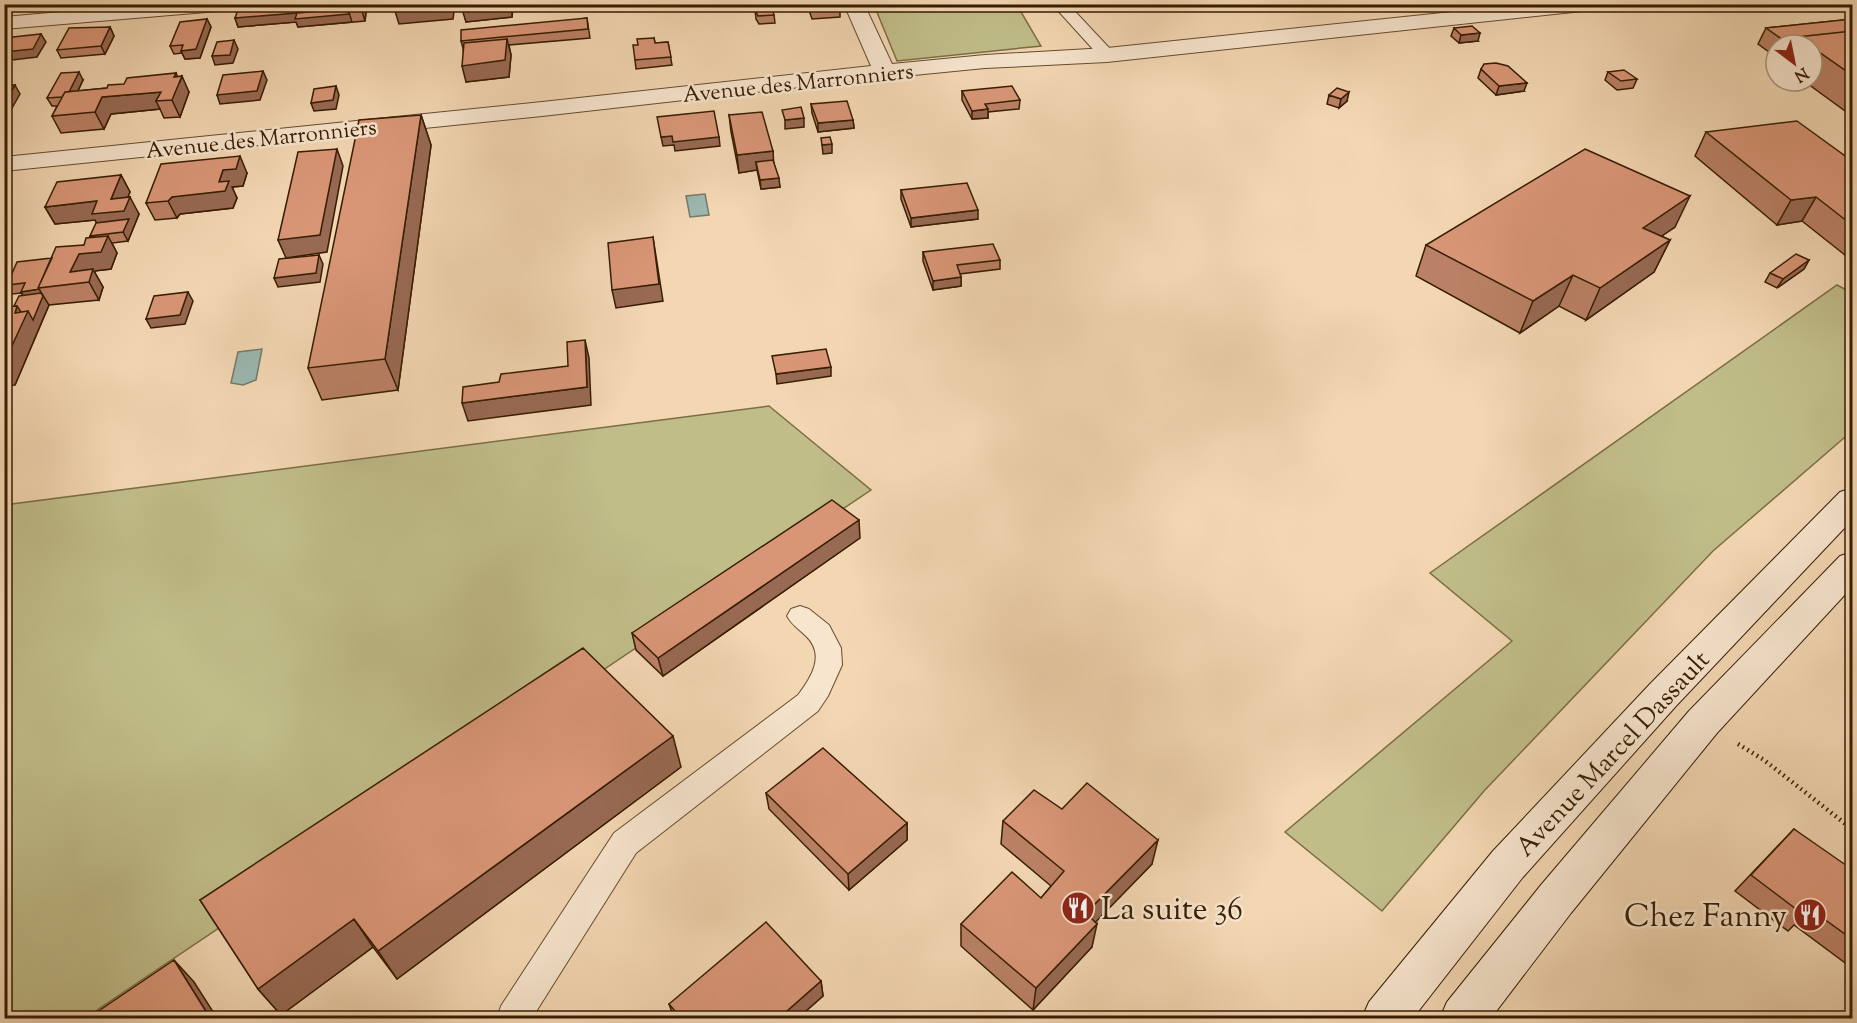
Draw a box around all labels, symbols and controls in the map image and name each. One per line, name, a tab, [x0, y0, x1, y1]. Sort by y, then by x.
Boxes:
north arrow	[1764, 33, 1824, 93]
street label: Avenue des Marronniers	[681, 57, 915, 113]
text: N	[1789, 60, 1812, 87]
street label: Avenue des Marronniers	[144, 113, 378, 169]
street label: Avenue Marcel Dassault	[1508, 643, 1719, 866]
place label: La suite 36	[1101, 888, 1243, 934]
restaurant icon: La suite 36	[1060, 890, 1096, 926]
place label: Chez Fanny	[1624, 895, 1787, 941]
restaurant icon: Chez Fanny	[1792, 897, 1828, 933]

